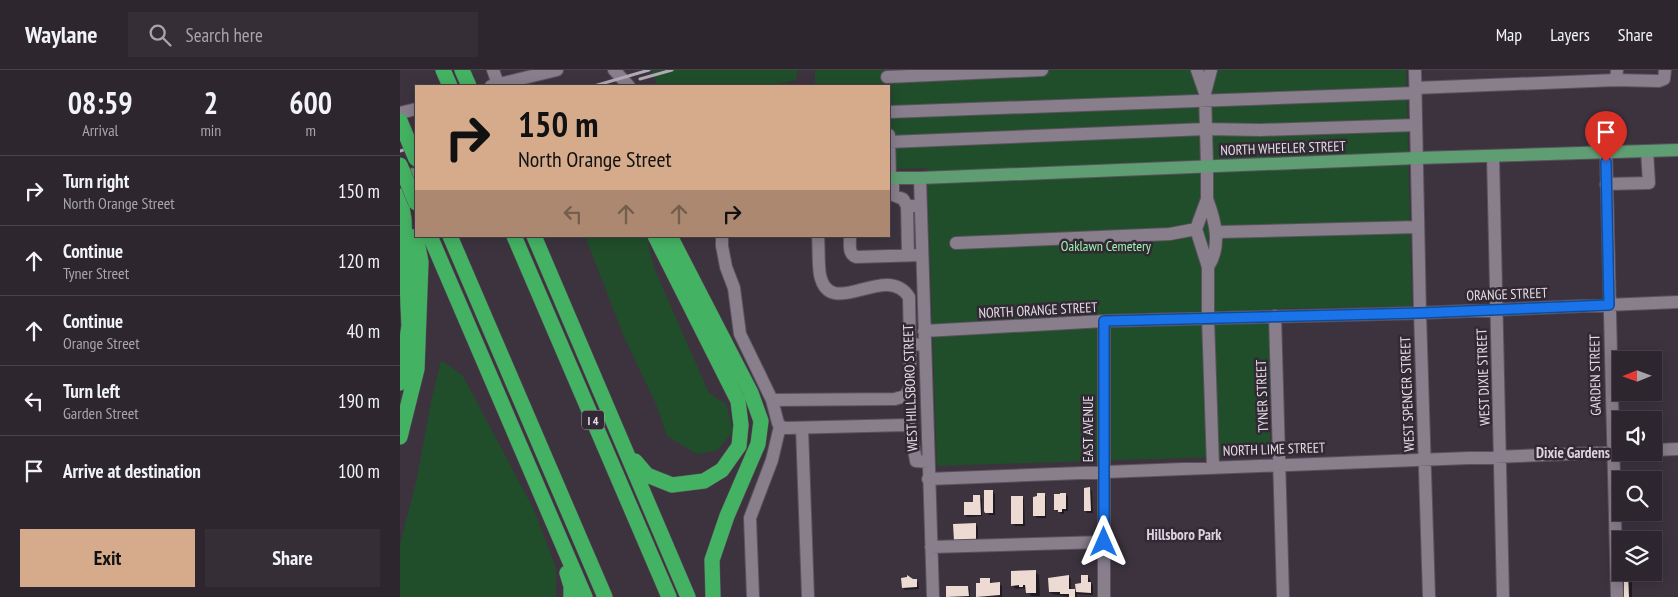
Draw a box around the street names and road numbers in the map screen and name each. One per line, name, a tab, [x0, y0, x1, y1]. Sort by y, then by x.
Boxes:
street label: NORTH WHEELER STREET	[1220, 137, 1347, 159]
street label: ORANGE STREET	[1466, 284, 1549, 304]
street label: NORTH ORANGE STREET	[978, 298, 1099, 322]
street label: WEST HILLSBORO STREET	[899, 323, 921, 452]
street label: WEST DIXIE STREET	[1472, 327, 1494, 426]
street label: GARDEN STREET	[1585, 333, 1605, 416]
street label: WEST SPENCER STREET	[1396, 335, 1418, 452]
street label: TYNER STREET	[1252, 359, 1272, 433]
street label: EAST AVENUE	[1079, 396, 1097, 462]
road number: I 4	[582, 410, 604, 430]
street label: NORTH LIME STREET	[1223, 438, 1326, 460]

